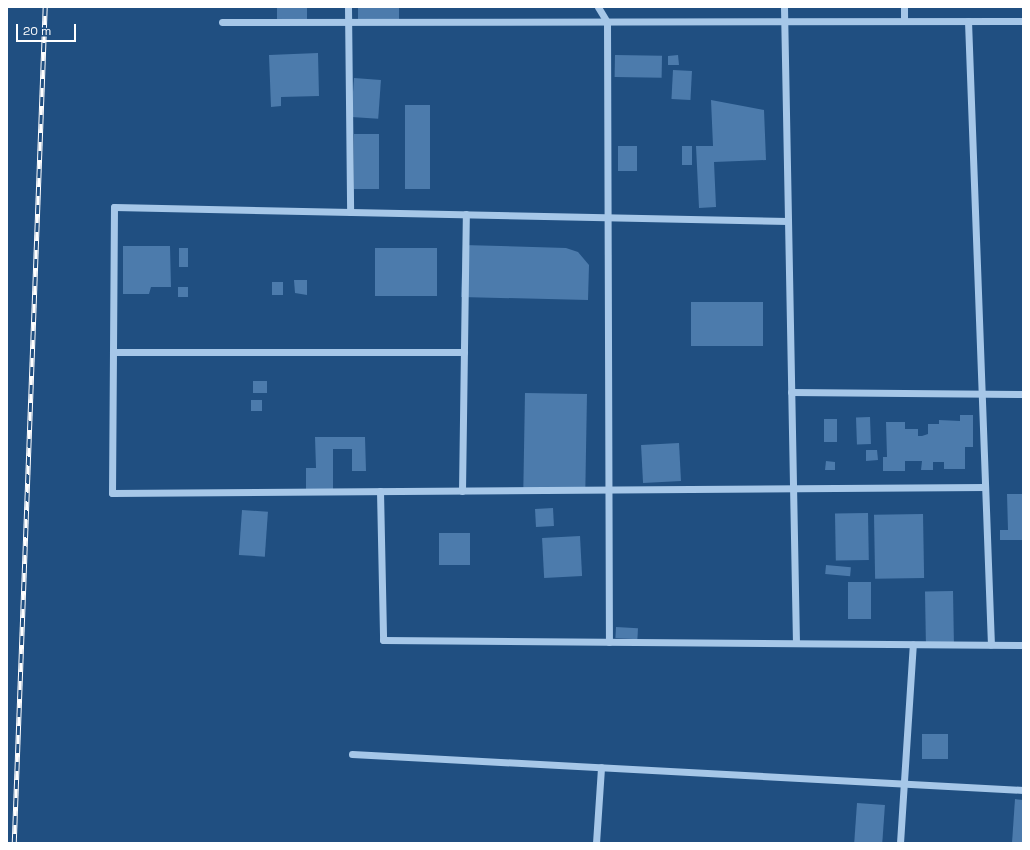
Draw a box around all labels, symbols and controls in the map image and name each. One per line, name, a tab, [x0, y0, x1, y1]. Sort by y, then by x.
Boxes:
scale bar	[18, 16, 78, 42]
text: 20 m	[23, 23, 51, 39]

